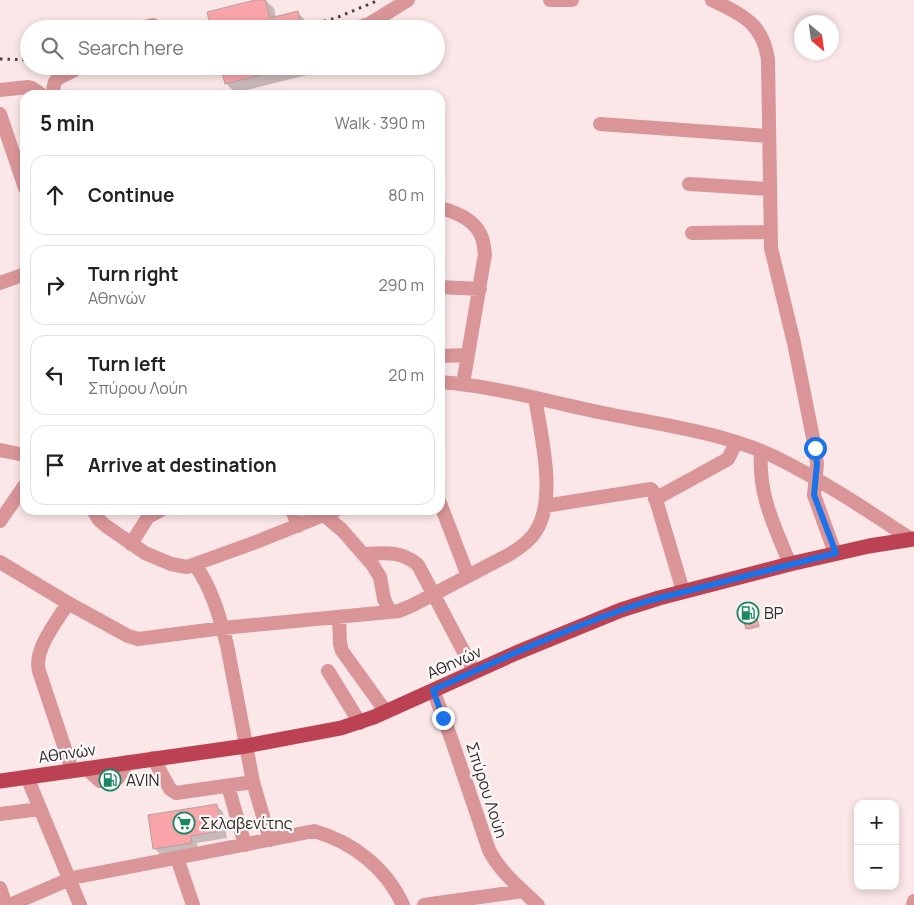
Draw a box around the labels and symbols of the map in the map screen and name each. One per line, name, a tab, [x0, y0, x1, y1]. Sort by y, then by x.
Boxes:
north arrow	[794, 15, 839, 60]
route start	[804, 437, 827, 460]
fuel station icon: BP	[736, 601, 760, 625]
place label: BP	[764, 602, 784, 624]
street label: Αθηνών	[423, 640, 485, 684]
route end	[432, 707, 455, 730]
street label: Αθηνών	[37, 738, 97, 768]
street label: Σπύρου Λούη	[461, 739, 513, 841]
fuel station icon: AVIN	[98, 768, 122, 792]
place label: AVIN	[126, 769, 159, 791]
supermarket icon: Σκλαβενίτης	[172, 811, 196, 835]
place label: Σκλαβενίτης	[200, 812, 293, 834]

